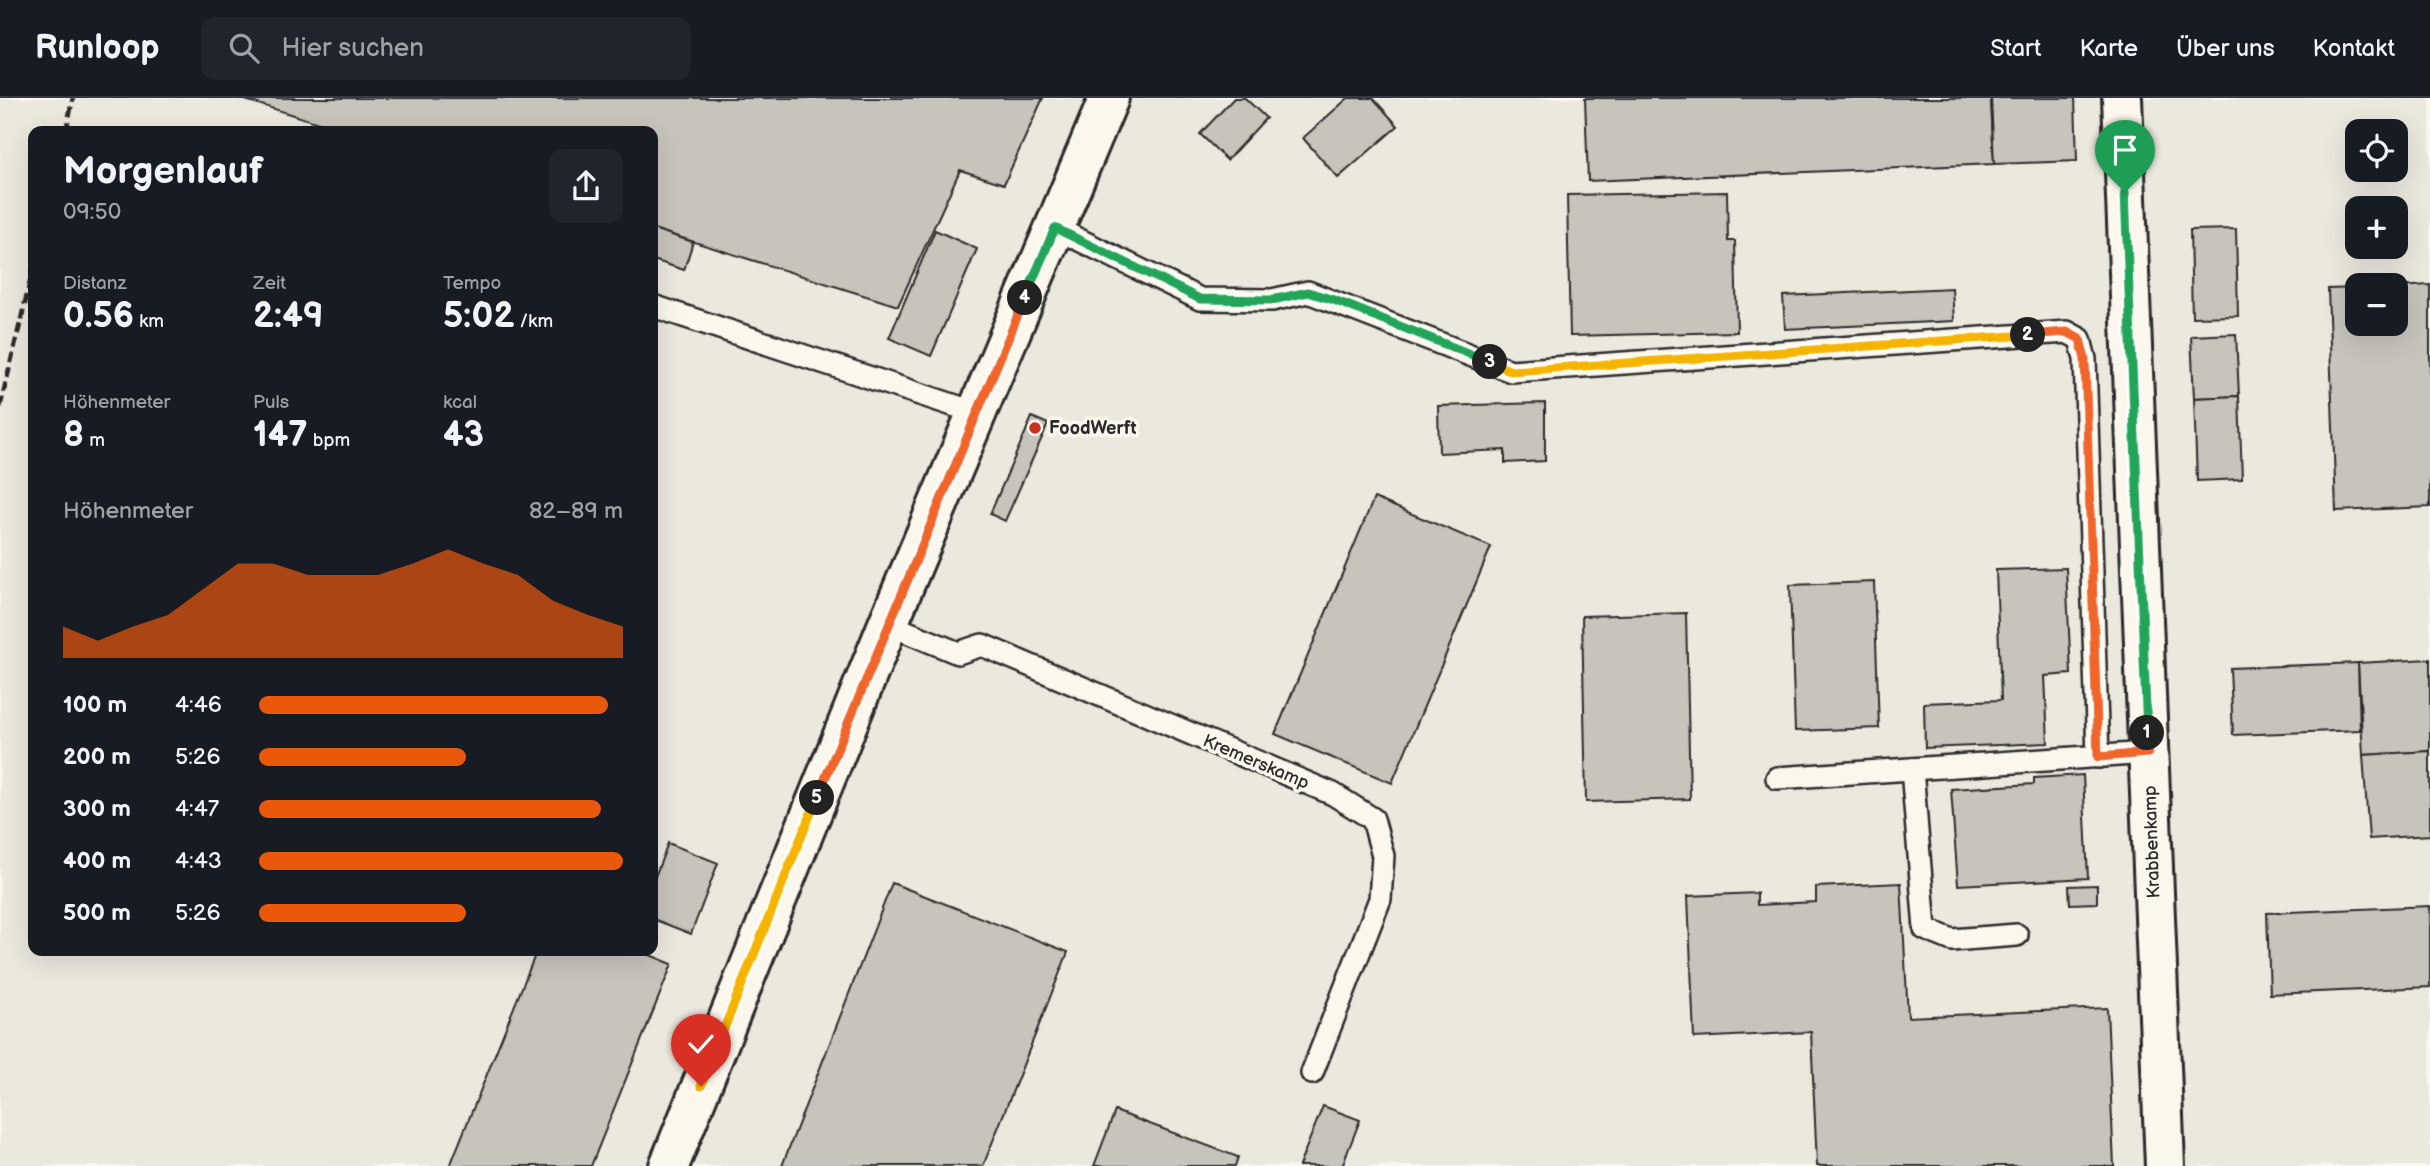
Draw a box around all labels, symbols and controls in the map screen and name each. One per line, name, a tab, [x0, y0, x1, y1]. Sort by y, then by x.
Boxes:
search box	[201, 17, 691, 80]
text: Runloop	[35, 28, 159, 68]
icon: search	[225, 29, 263, 67]
text: Hier suchen	[281, 33, 424, 64]
text: Start	[1990, 34, 2041, 63]
text: Karte	[2079, 34, 2138, 63]
text: Über uns	[2176, 34, 2275, 63]
text: Kontakt	[2313, 34, 2395, 63]
map controls	[2345, 119, 2408, 336]
button: locate	[2345, 119, 2408, 182]
pin	[2095, 120, 2155, 192]
icon: arrive	[2106, 131, 2144, 169]
text: Morgenlauf	[63, 149, 263, 194]
button: share	[549, 149, 623, 223]
button: +	[2345, 196, 2408, 259]
text: 09:50	[63, 198, 121, 226]
text: Distanz	[63, 272, 127, 295]
text: Zeit	[253, 272, 286, 295]
text: Tempo	[443, 272, 501, 295]
button: −	[2345, 273, 2408, 336]
pin: 4	[1007, 280, 1042, 316]
text: 4	[1019, 286, 1030, 309]
text: 0.56	[63, 295, 134, 338]
text: 2:49	[253, 295, 324, 338]
text: 5:02	[443, 295, 514, 338]
text: km	[134, 310, 164, 333]
text: /km	[514, 310, 553, 333]
pin: 2	[2010, 317, 2046, 352]
text: 2	[2022, 323, 2033, 346]
pin: 3	[1472, 344, 1508, 380]
text: 3	[1484, 350, 1495, 373]
text: Höhenmeter	[63, 391, 170, 414]
text: Puls	[253, 391, 289, 414]
text: kcal	[443, 391, 477, 414]
text: 8	[63, 414, 84, 457]
text: 147	[253, 414, 308, 457]
text: 43	[443, 414, 484, 457]
place label: FoodWerft	[1049, 418, 1136, 439]
marker: FoodWerft	[1027, 420, 1043, 436]
text: m	[84, 429, 105, 452]
text: bpm	[308, 429, 350, 452]
text: Höhenmeter	[63, 497, 193, 525]
text: 82–89 m	[529, 497, 623, 525]
text: 100 m	[63, 691, 127, 719]
text: 4:46	[175, 691, 222, 719]
pin: 1	[2130, 716, 2164, 750]
text: 1	[2143, 721, 2151, 744]
street label: Kremerskamp	[1200, 730, 1312, 794]
text: 200 m	[63, 743, 131, 771]
text: 5:26	[175, 743, 220, 771]
pin: 5	[800, 780, 834, 816]
street label: Krabbenkamp	[2140, 785, 2164, 899]
text: 5	[811, 786, 822, 809]
text: 300 m	[63, 795, 131, 823]
text: 4:47	[175, 795, 219, 823]
text: 400 m	[63, 847, 131, 875]
text: 4:43	[175, 847, 222, 875]
text: 500 m	[63, 899, 131, 927]
text: 5:26	[175, 899, 220, 927]
pin	[671, 1014, 731, 1086]
icon: check	[682, 1025, 720, 1063]

